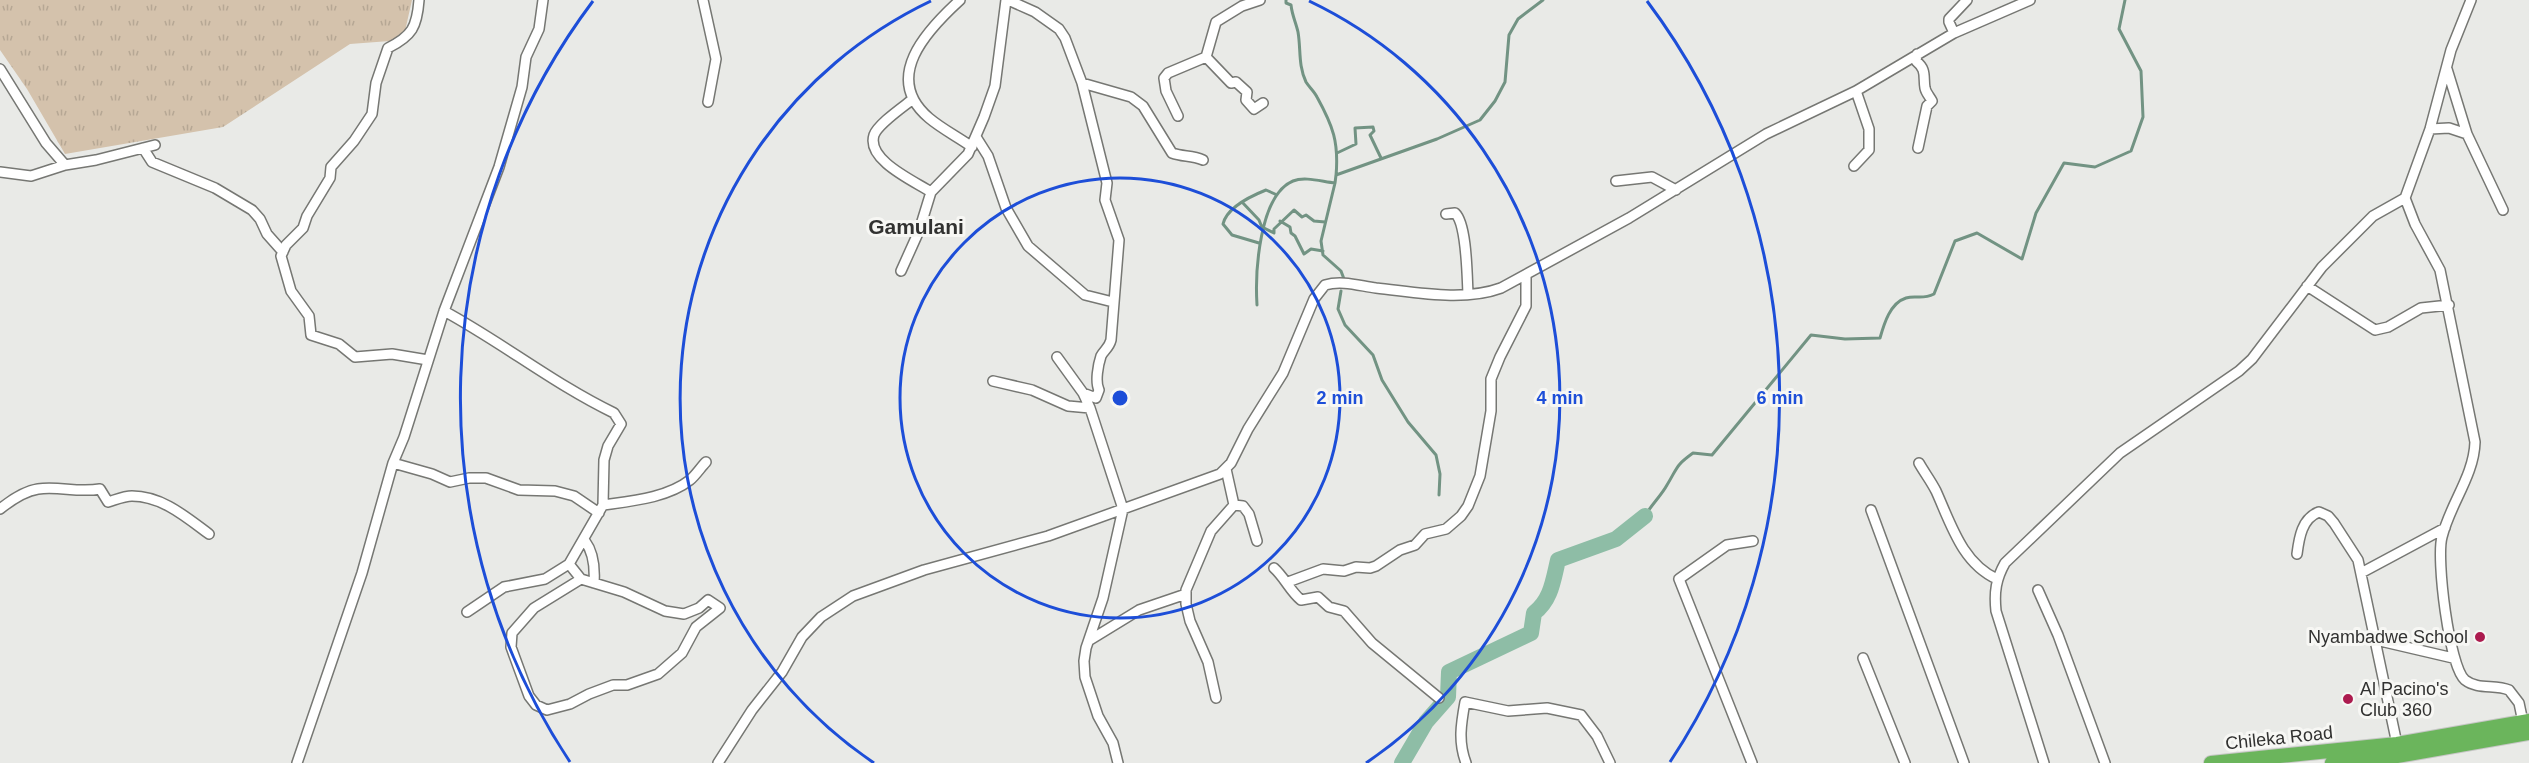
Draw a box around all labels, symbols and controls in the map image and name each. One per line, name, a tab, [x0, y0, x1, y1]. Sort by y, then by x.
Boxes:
district label: Gamulani	[868, 215, 964, 238]
centre of rings	[1110, 388, 1130, 408]
text: 2 min	[1316, 388, 1364, 408]
text: 4 min	[1536, 388, 1584, 408]
text: 6 min	[1756, 388, 1804, 408]
place label: Nyambadwe School	[2308, 627, 2468, 647]
marker: Nyambadwe School	[2473, 630, 2487, 644]
place label: Al Pacino's Club 360	[2360, 679, 2448, 720]
marker: Al Pacino's Club 360	[2341, 692, 2355, 706]
street label: Chileka Road	[2224, 722, 2334, 754]

